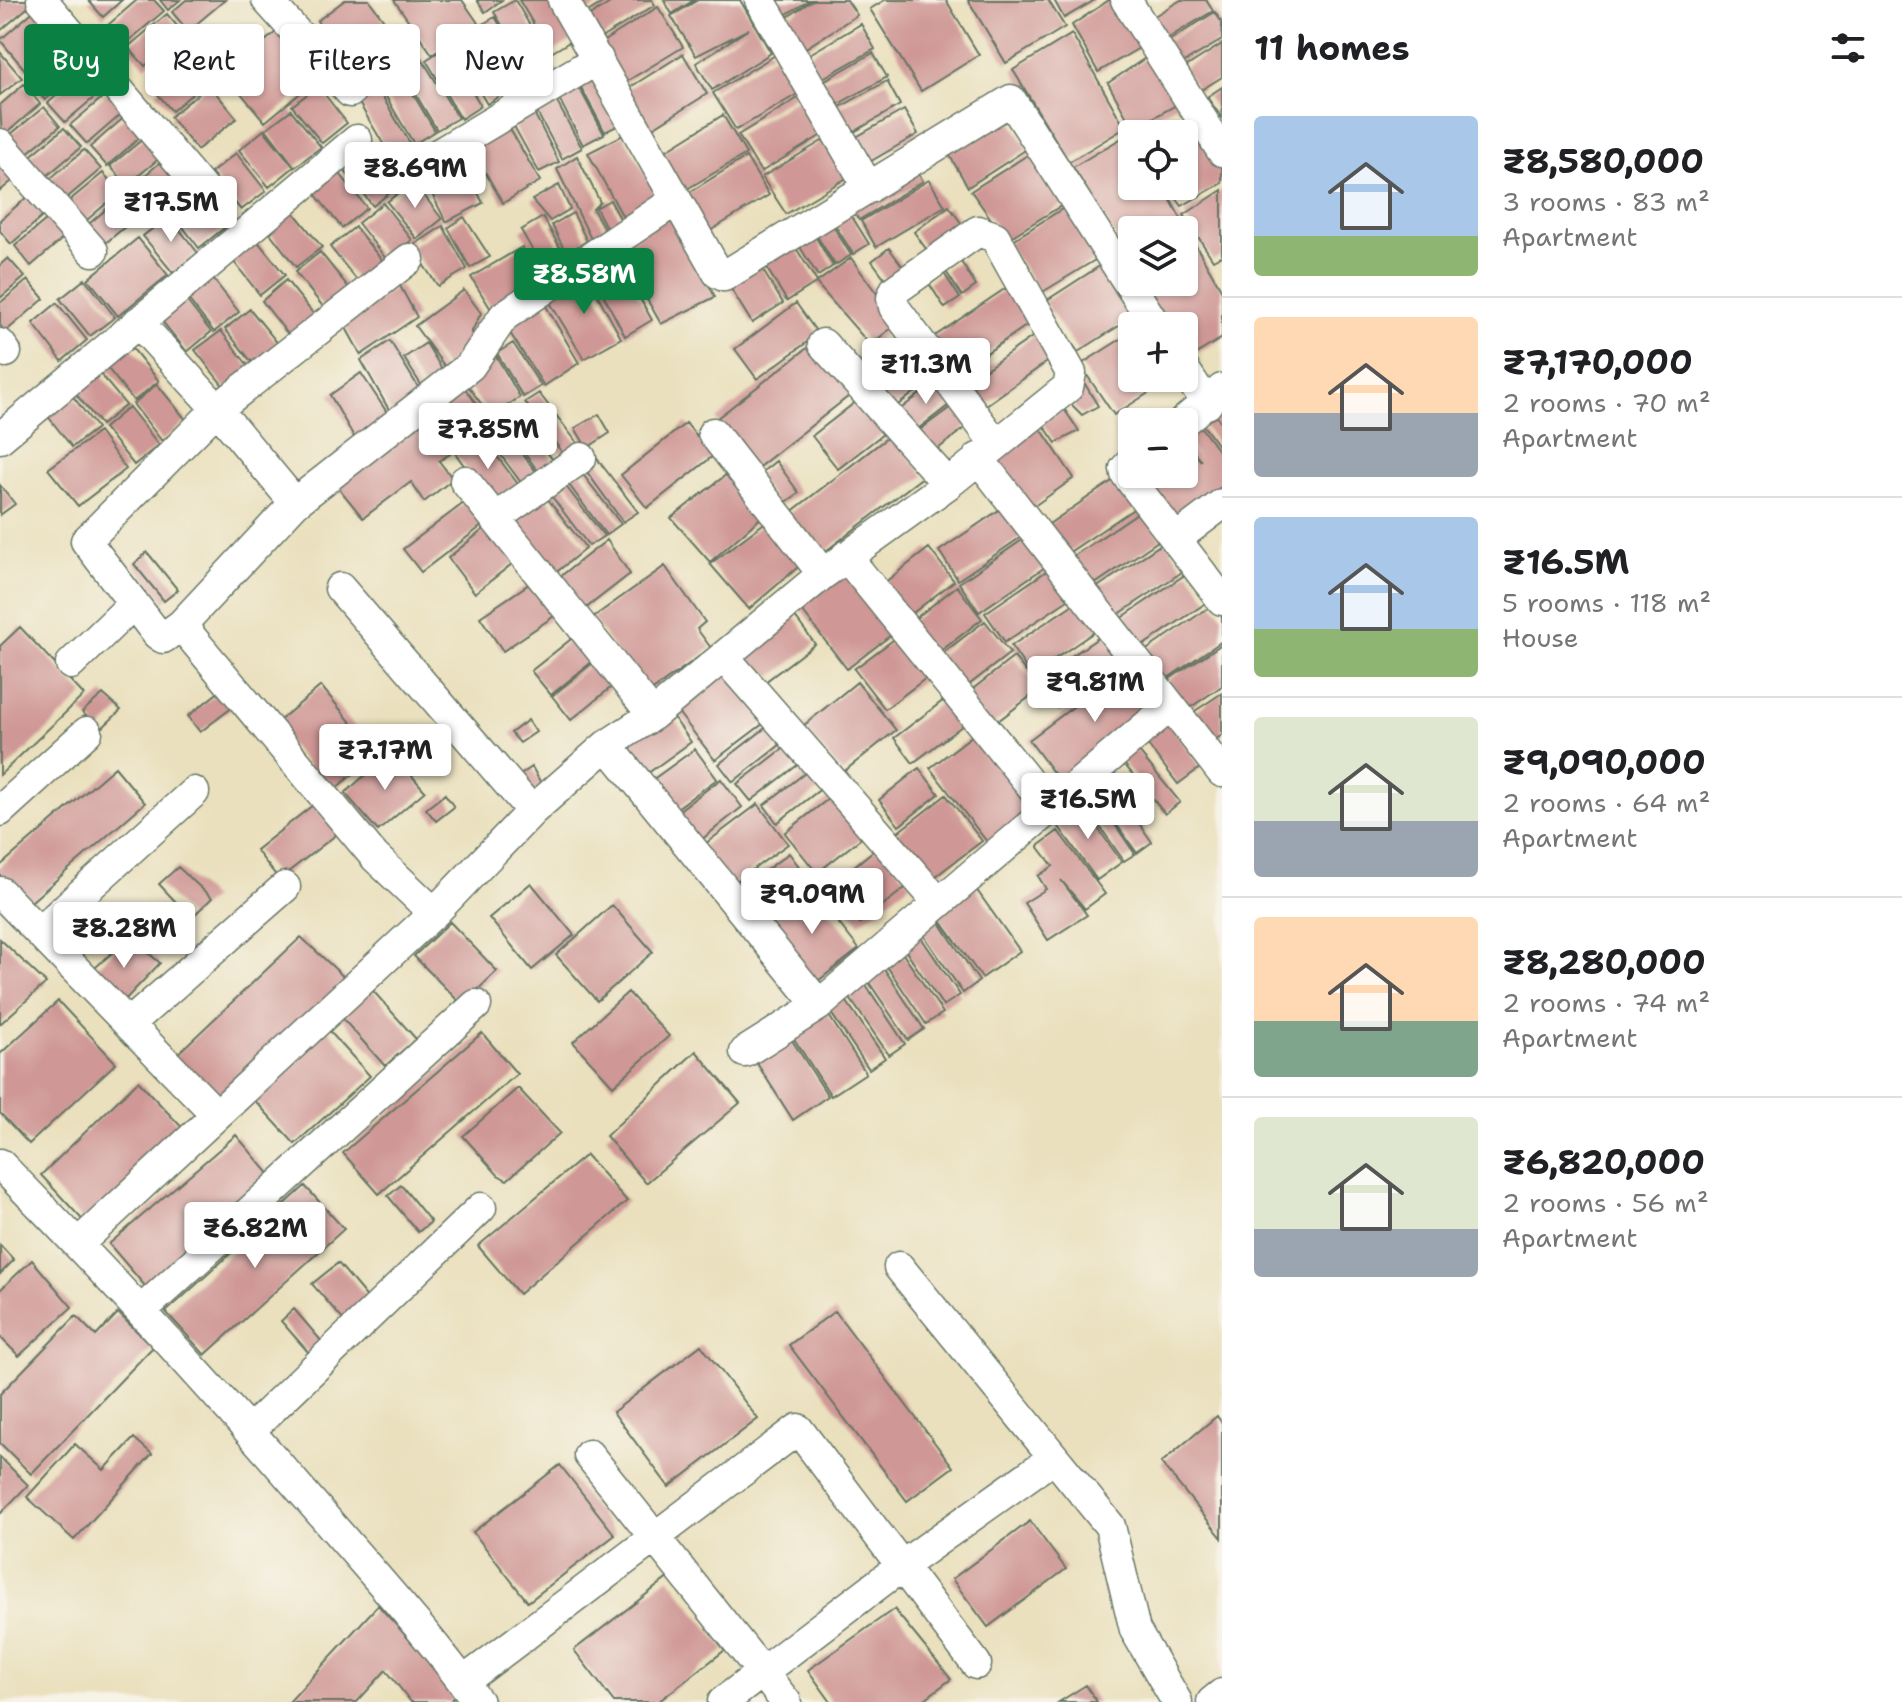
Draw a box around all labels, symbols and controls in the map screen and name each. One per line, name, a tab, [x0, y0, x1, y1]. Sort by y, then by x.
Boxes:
chip: Buy	[24, 24, 129, 96]
chip: Rent	[145, 24, 264, 96]
chip: Filters	[280, 24, 420, 96]
chip: New	[436, 24, 553, 96]
text: 11 homes	[1254, 25, 1410, 71]
icon: filters	[1826, 26, 1870, 70]
map controls	[1118, 120, 1198, 488]
button: locate	[1118, 120, 1198, 200]
text: ₹8,580,000	[1502, 138, 1704, 184]
pin: ₹8.69M	[350, 142, 480, 210]
icon: home	[1318, 148, 1414, 244]
text: ₹8.69M	[363, 150, 467, 185]
pin: ₹17.5M	[106, 176, 236, 244]
text: ₹17.5M	[123, 184, 219, 219]
text: 3 rooms · 83 m²	[1502, 184, 1710, 219]
button: layers	[1118, 216, 1198, 296]
text: Apartment	[1502, 219, 1638, 254]
pin: ₹8.58M	[519, 248, 649, 316]
text: ₹8.58M	[532, 256, 636, 291]
button: +	[1118, 312, 1198, 392]
pin: ₹11.3M	[861, 338, 991, 406]
text: ₹7,170,000	[1502, 339, 1693, 385]
text: ₹11.3M	[880, 346, 972, 381]
icon: home	[1318, 349, 1414, 445]
text: 2 rooms · 70 m²	[1502, 385, 1711, 420]
pin: ₹7.85M	[423, 403, 553, 471]
button: −	[1118, 408, 1198, 488]
text: ₹7.85M	[437, 411, 539, 446]
text: Apartment	[1502, 420, 1638, 455]
text: ₹16.5M	[1502, 539, 1629, 585]
icon: home	[1318, 549, 1414, 645]
text: 5 rooms · 118 m²	[1502, 585, 1711, 620]
text: House	[1502, 620, 1578, 655]
pin: ₹9.81M	[1030, 656, 1160, 724]
text: ₹9.81M	[1045, 664, 1145, 699]
pin: ₹7.17M	[320, 724, 450, 792]
text: ₹7.17M	[337, 732, 433, 767]
text: ₹9,090,000	[1502, 739, 1706, 785]
icon: home	[1318, 749, 1414, 845]
pin: ₹16.5M	[1023, 773, 1153, 841]
text: ₹16.5M	[1039, 781, 1137, 816]
text: 2 rooms · 64 m²	[1502, 785, 1710, 820]
text: Apartment	[1502, 820, 1638, 855]
pin: ₹9.09M	[747, 868, 877, 936]
text: ₹9.09M	[759, 876, 865, 911]
pin: ₹8.28M	[59, 902, 189, 970]
text: ₹8.28M	[71, 910, 177, 945]
text: ₹8,280,000	[1502, 939, 1706, 985]
icon: home	[1318, 949, 1414, 1045]
text: 2 rooms · 74 m²	[1502, 985, 1710, 1020]
text: Apartment	[1502, 1020, 1638, 1055]
text: ₹6,820,000	[1502, 1139, 1705, 1185]
icon: home	[1318, 1149, 1414, 1245]
text: 2 rooms · 56 m²	[1502, 1185, 1709, 1220]
pin: ₹6.82M	[190, 1202, 320, 1270]
text: ₹6.82M	[202, 1210, 308, 1245]
text: Apartment	[1502, 1220, 1638, 1255]

